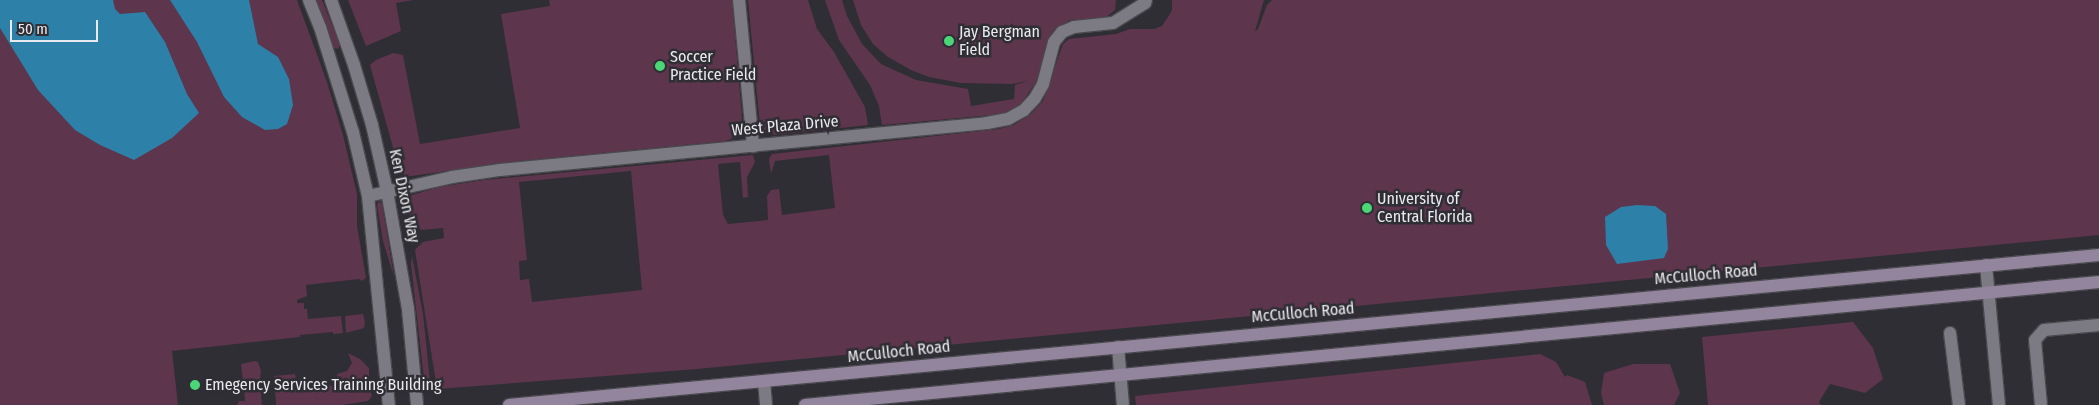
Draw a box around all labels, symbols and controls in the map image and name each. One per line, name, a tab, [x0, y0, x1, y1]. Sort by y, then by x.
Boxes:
scale bar	[12, 10, 100, 42]
text: 50 m	[18, 20, 48, 38]
place label: Jay Bergman Field	[959, 22, 1040, 60]
marker: Jay Bergman Field	[943, 35, 955, 47]
place label: Soccer Practice Field	[670, 47, 756, 85]
marker: Soccer Practice Field	[654, 60, 666, 72]
street label: West Plaza Drive	[731, 112, 839, 140]
street label: Ken Dixon Way	[385, 147, 423, 245]
place label: University of Central Florida	[1377, 189, 1473, 227]
marker: University of Central Florida	[1361, 202, 1373, 214]
street label: McCulloch Road	[1654, 261, 1758, 289]
street label: McCulloch Road	[1251, 299, 1355, 327]
street label: McCulloch Road	[847, 337, 951, 367]
place label: Emegency Services Training Building	[205, 375, 441, 395]
marker: Emegency Services Training Building	[189, 379, 201, 391]

